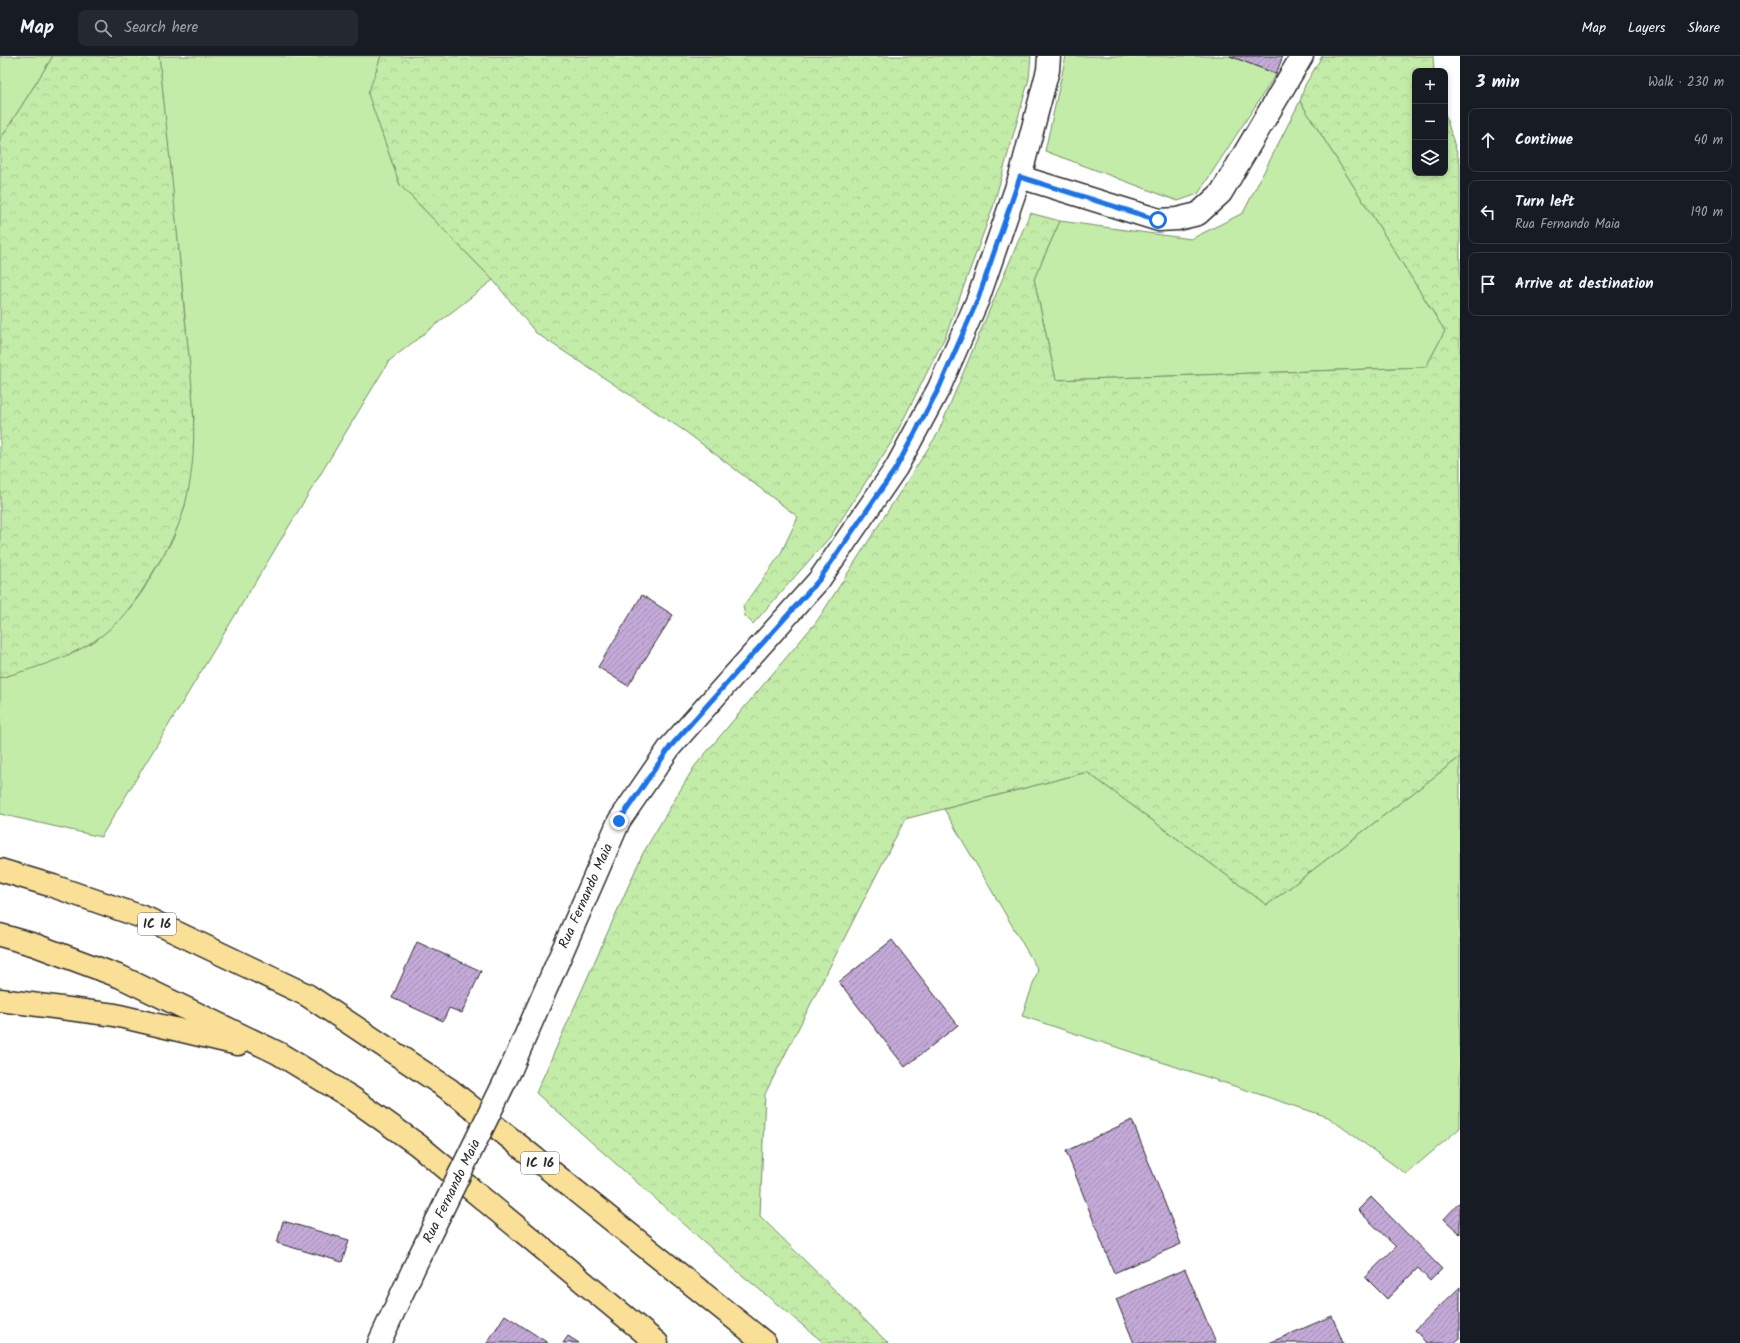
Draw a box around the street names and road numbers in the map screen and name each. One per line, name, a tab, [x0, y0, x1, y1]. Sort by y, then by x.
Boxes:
street label: Rua Fernando Maia	[553, 840, 619, 952]
road number: IC 16	[138, 913, 176, 935]
street label: Rua Fernando Maia	[417, 1135, 487, 1247]
road number: IC 16	[521, 1152, 559, 1174]

